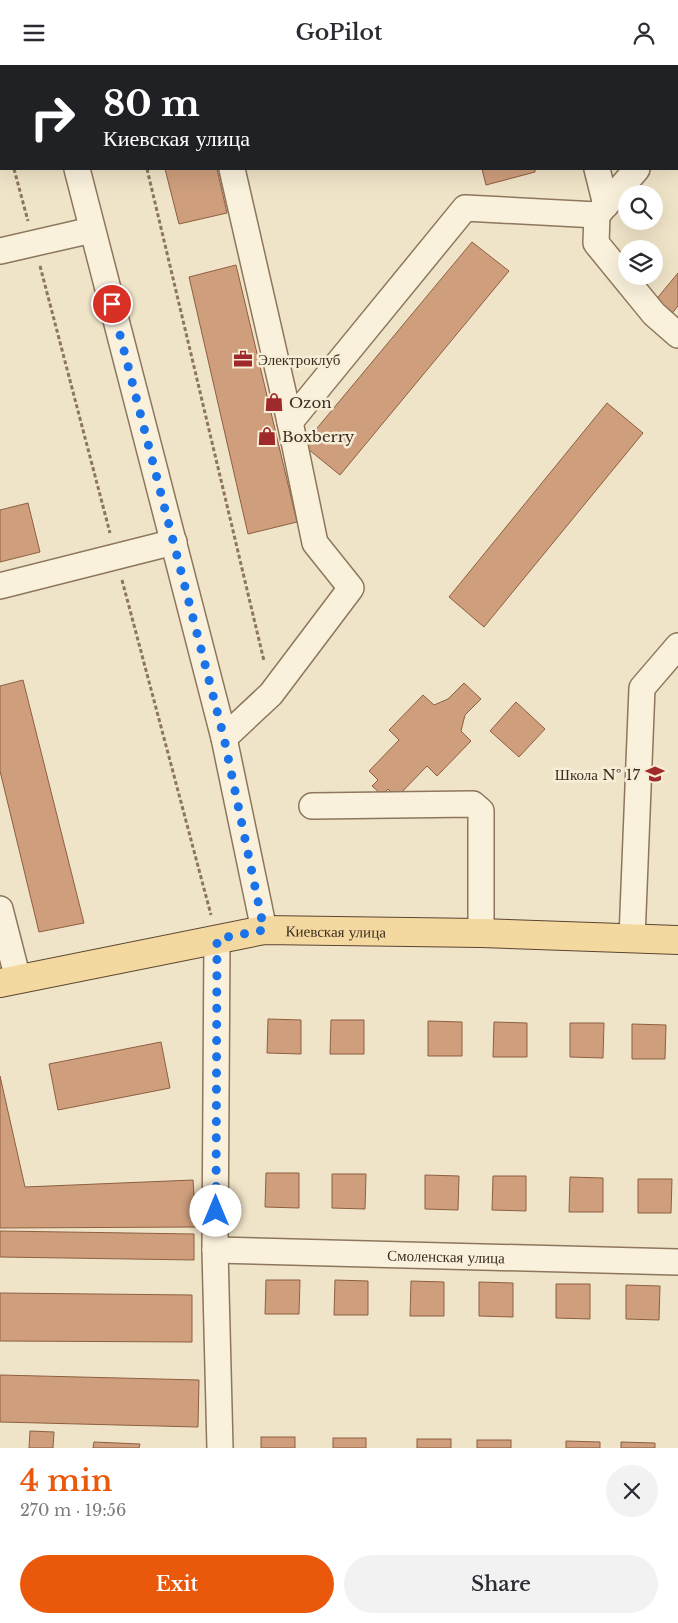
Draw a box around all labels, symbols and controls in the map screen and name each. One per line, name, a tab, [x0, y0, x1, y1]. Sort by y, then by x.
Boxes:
icon: menu	[20, 19, 48, 47]
text: GoPilot	[296, 19, 382, 46]
icon: person	[630, 19, 658, 47]
text: 80 m	[103, 82, 200, 125]
icon: right	[20, 85, 85, 150]
text: Киевская улица	[103, 125, 250, 152]
map controls	[618, 185, 663, 285]
button: search	[618, 185, 663, 230]
button: layers	[618, 240, 663, 285]
pin	[91, 283, 133, 325]
icon: arrive	[98, 290, 126, 318]
office icon: Электроклуб	[232, 348, 254, 370]
place label: Электроклуб	[258, 350, 341, 369]
shop icon: Ozon	[263, 391, 285, 413]
place label: Ozon	[289, 393, 332, 412]
shop icon: Boxberry	[256, 425, 278, 447]
place label: Boxberry	[282, 427, 355, 446]
school or university icon: Школа № 17	[644, 763, 666, 785]
place label: Школа № 17	[555, 765, 640, 784]
street label: Киевская улица	[285, 921, 386, 941]
position arrow	[189, 1184, 241, 1236]
street label: Смоленская улица	[387, 1245, 505, 1267]
text: 4 min	[20, 1462, 112, 1499]
button: close	[606, 1465, 658, 1517]
text: 270 m · 19:56	[20, 1500, 126, 1520]
button: Exit	[20, 1555, 334, 1613]
button: Share	[344, 1555, 658, 1613]

